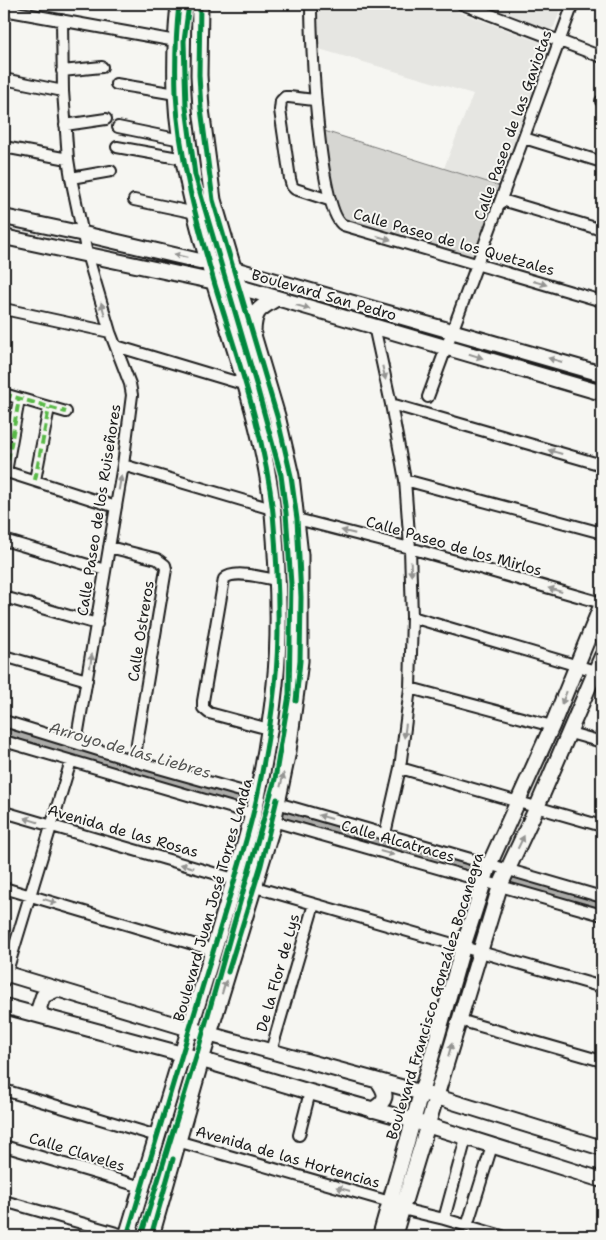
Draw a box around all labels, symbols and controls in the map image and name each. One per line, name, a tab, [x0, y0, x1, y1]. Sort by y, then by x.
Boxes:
street label: Calle Paseo de las Gaviotas	[469, 27, 557, 223]
street label: Calle Paseo de los Quetzales	[351, 204, 557, 280]
one-way arrow	[377, 234, 392, 242]
one-way arrow	[172, 252, 187, 260]
street label: Boulevard San Pedro	[249, 265, 399, 325]
one-way arrow	[533, 280, 548, 288]
one-way arrow	[99, 301, 107, 317]
one-way arrow	[295, 303, 310, 311]
one-way arrow	[468, 352, 483, 360]
one-way arrow	[548, 356, 563, 364]
one-way arrow	[380, 366, 388, 381]
street label: Calle Paseo de los Ruiseñores	[72, 403, 126, 617]
one-way arrow	[548, 447, 563, 455]
one-way arrow	[117, 475, 125, 491]
street label: Calle Paseo de los Mirlos	[364, 511, 544, 581]
one-way arrow	[341, 528, 356, 536]
one-way arrow	[407, 561, 415, 577]
street label: Calle Ostreros	[123, 579, 159, 683]
one-way arrow	[548, 585, 563, 593]
one-way arrow	[87, 652, 95, 668]
one-way arrow	[559, 691, 567, 705]
water label: Arroyo de las Liebres	[47, 717, 213, 783]
one-way arrow	[401, 723, 409, 739]
one-way arrow	[278, 773, 286, 788]
street label: Boulevard Juan José Torres Landa	[169, 775, 258, 1024]
street label: Avenida de las Rosas	[45, 800, 201, 862]
one-way arrow	[317, 812, 332, 820]
street label: Calle Alcatraces	[339, 815, 457, 867]
one-way arrow	[23, 816, 38, 824]
one-way arrow	[517, 834, 525, 849]
street label: Boulevard Francisco González Bocanegra	[382, 849, 489, 1142]
one-way arrow	[380, 850, 395, 858]
one-way arrow	[179, 861, 194, 869]
one-way arrow	[43, 898, 58, 906]
street label: De la Flor de Lys	[252, 912, 304, 1034]
one-way arrow	[220, 980, 228, 995]
one-way arrow	[447, 1042, 455, 1057]
street label: Avenida de las Hortencias	[193, 1121, 383, 1193]
street label: Calle Claveles	[27, 1128, 127, 1176]
one-way arrow	[335, 1185, 350, 1193]

